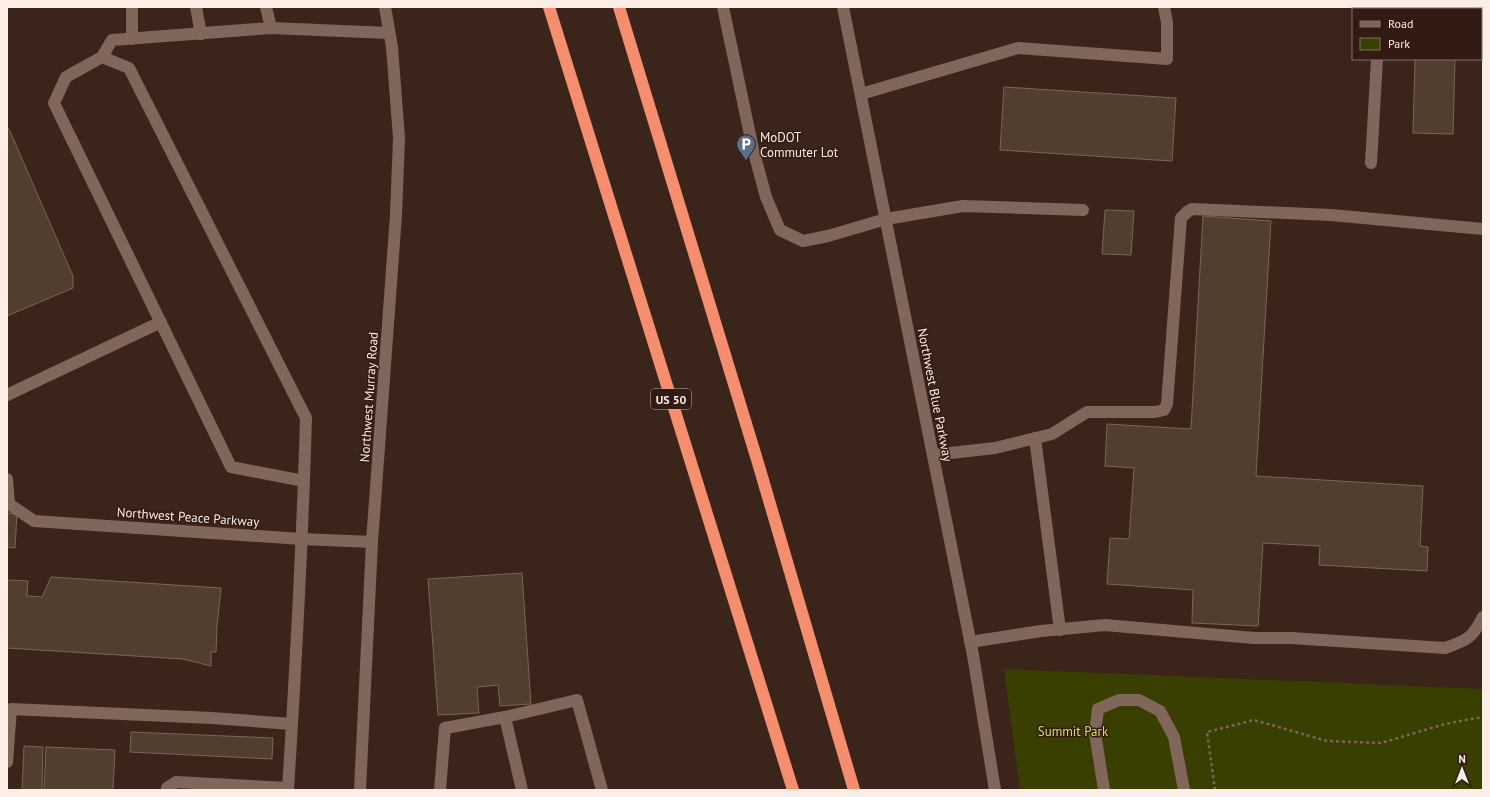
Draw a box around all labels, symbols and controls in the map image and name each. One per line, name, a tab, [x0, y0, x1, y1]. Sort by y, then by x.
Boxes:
legend	[1352, 8, 1482, 60]
text: Road	[1388, 16, 1413, 31]
text: Park	[1388, 36, 1410, 51]
place label: MoDOT Commuter Lot	[760, 129, 839, 161]
parking icon: MoDOT Commuter Lot	[735, 133, 757, 161]
street label: Northwest Blue Parkway	[914, 327, 956, 463]
street label: Northwest Murray Road	[356, 331, 382, 463]
road number: US 50	[651, 389, 691, 409]
street label: Northwest Peace Parkway	[116, 504, 260, 530]
park label: Summit Park	[1038, 723, 1109, 740]
north arrow	[1442, 749, 1482, 789]
text: N	[1458, 752, 1466, 766]

